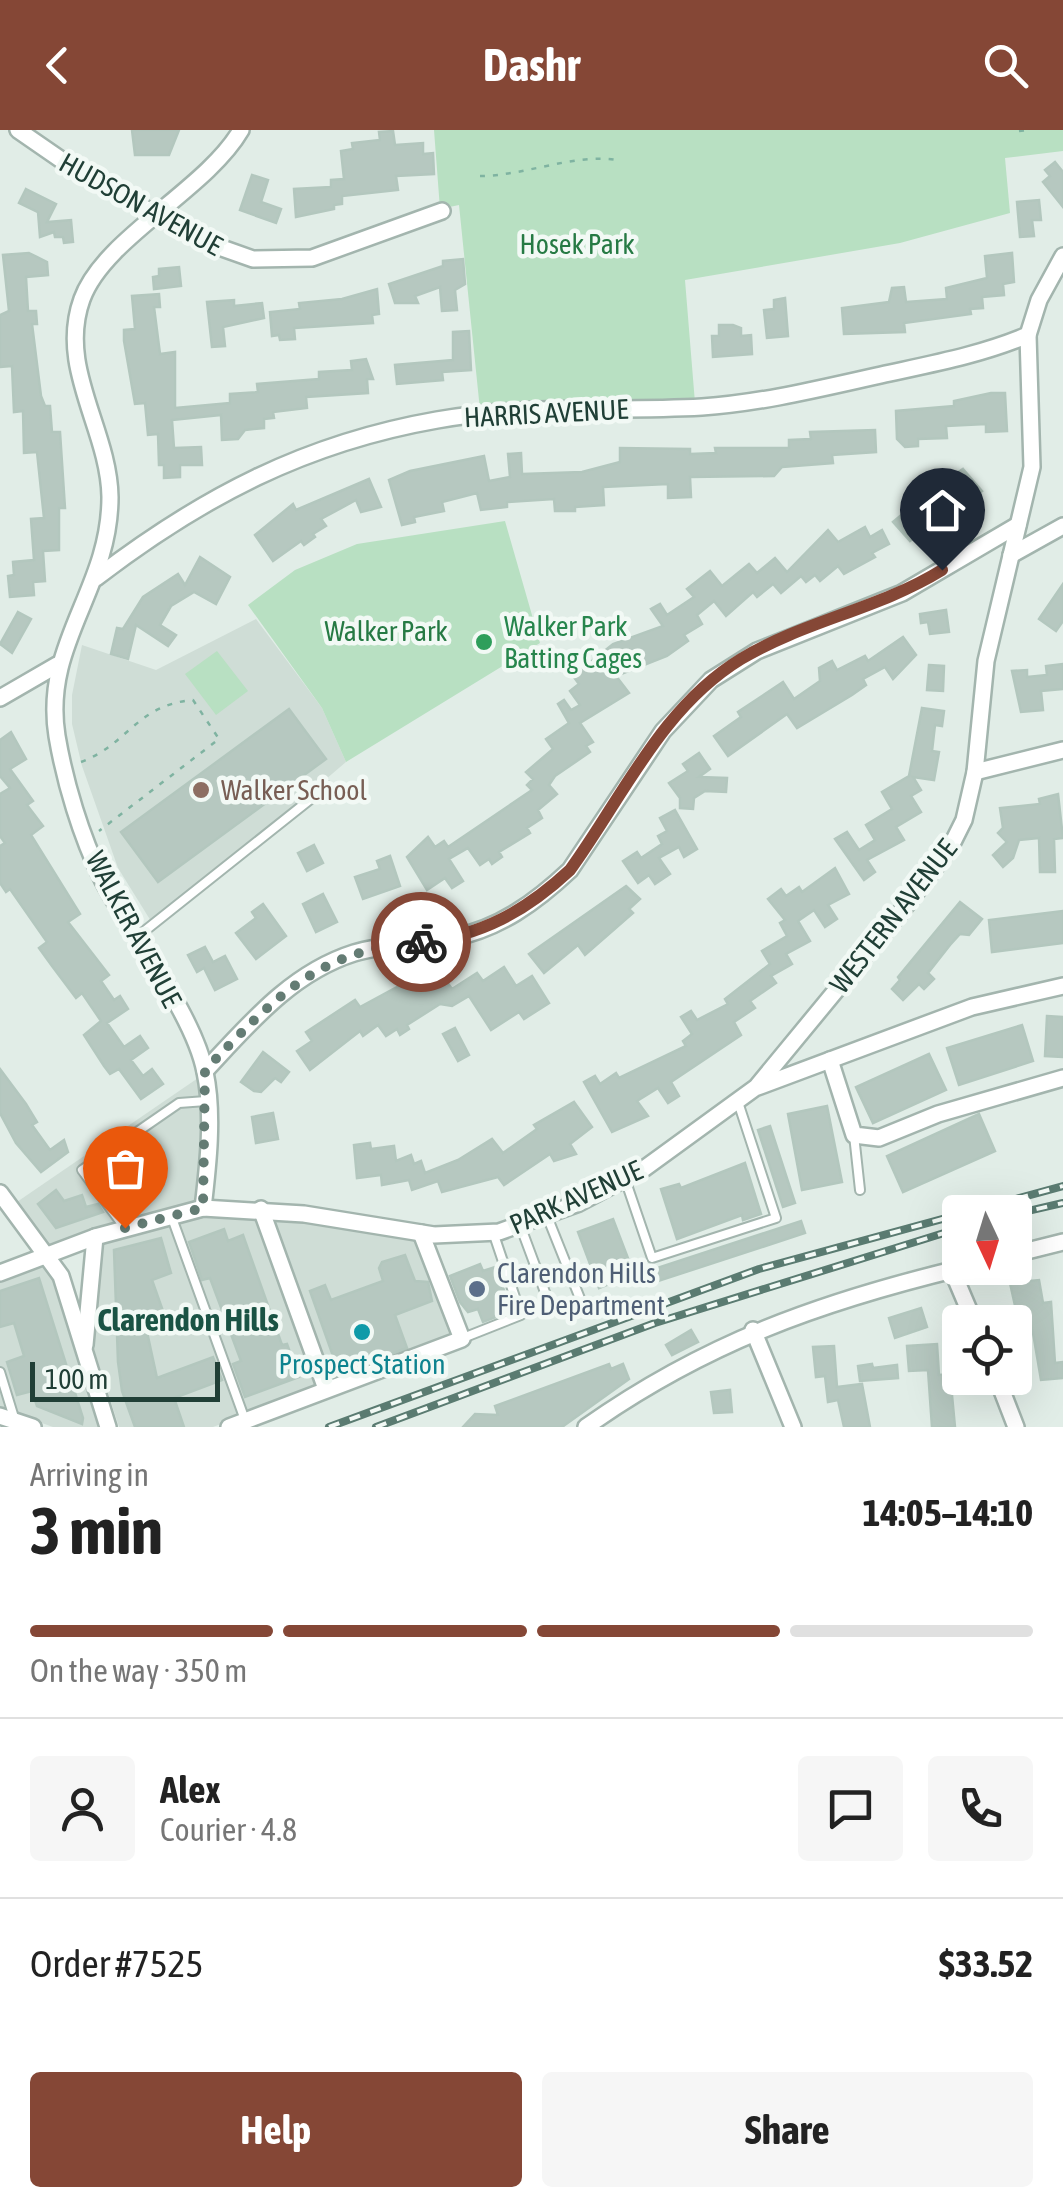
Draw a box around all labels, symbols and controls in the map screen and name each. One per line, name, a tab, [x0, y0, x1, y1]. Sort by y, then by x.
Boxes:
icon: back	[30, 38, 85, 93]
icon: search	[978, 38, 1033, 93]
text: Dashr	[483, 39, 580, 91]
street label: HUDSON AVENUE	[54, 146, 228, 262]
park label: Hosek Park	[520, 228, 634, 260]
street label: HARRIS AVENUE	[463, 393, 629, 433]
pin	[900, 468, 985, 571]
icon: home	[915, 483, 970, 538]
place label: Walker Park Batting Cages	[504, 610, 642, 674]
park label: Walker Park	[324, 615, 448, 647]
marker: Walker Park Batting Cages	[473, 631, 495, 653]
place label: Walker School	[221, 774, 367, 806]
marker: Walker School	[190, 779, 212, 801]
street label: WESTERN AVENUE	[823, 833, 963, 999]
street label: WALKER AVENUE	[80, 846, 188, 1012]
courier	[371, 892, 471, 992]
icon: bike	[394, 915, 449, 970]
pin	[83, 1126, 168, 1229]
icon: bag	[98, 1141, 153, 1196]
street label: PARK AVENUE	[505, 1154, 647, 1240]
north arrow	[942, 1195, 1032, 1285]
map controls	[942, 1195, 1032, 1395]
place label: Clarendon Hills Fire Department	[497, 1257, 665, 1321]
marker: Clarendon Hills Fire Department	[466, 1278, 488, 1300]
district label: Clarendon Hills	[97, 1301, 279, 1338]
button: locate	[942, 1305, 1032, 1395]
marker: Prospect Station	[351, 1321, 373, 1343]
place label: Prospect Station	[278, 1348, 446, 1380]
scale bar	[30, 1357, 220, 1402]
text: 100 m	[45, 1363, 108, 1395]
text: Arriving in	[30, 1456, 149, 1493]
text: 14:05–14:10	[863, 1491, 1033, 1534]
text: 3 min	[30, 1493, 163, 1568]
text: On the way · 350 m	[30, 1652, 247, 1689]
button: person	[30, 1756, 135, 1861]
button: chat	[798, 1756, 903, 1861]
button: phone	[928, 1756, 1033, 1861]
text: Alex	[160, 1768, 221, 1811]
text: Courier · 4.8	[160, 1811, 297, 1848]
text: Order #7525	[30, 1942, 203, 1985]
text: $33.52	[939, 1942, 1033, 1985]
button: Help	[30, 2072, 522, 2187]
button: Share	[542, 2072, 1033, 2187]

